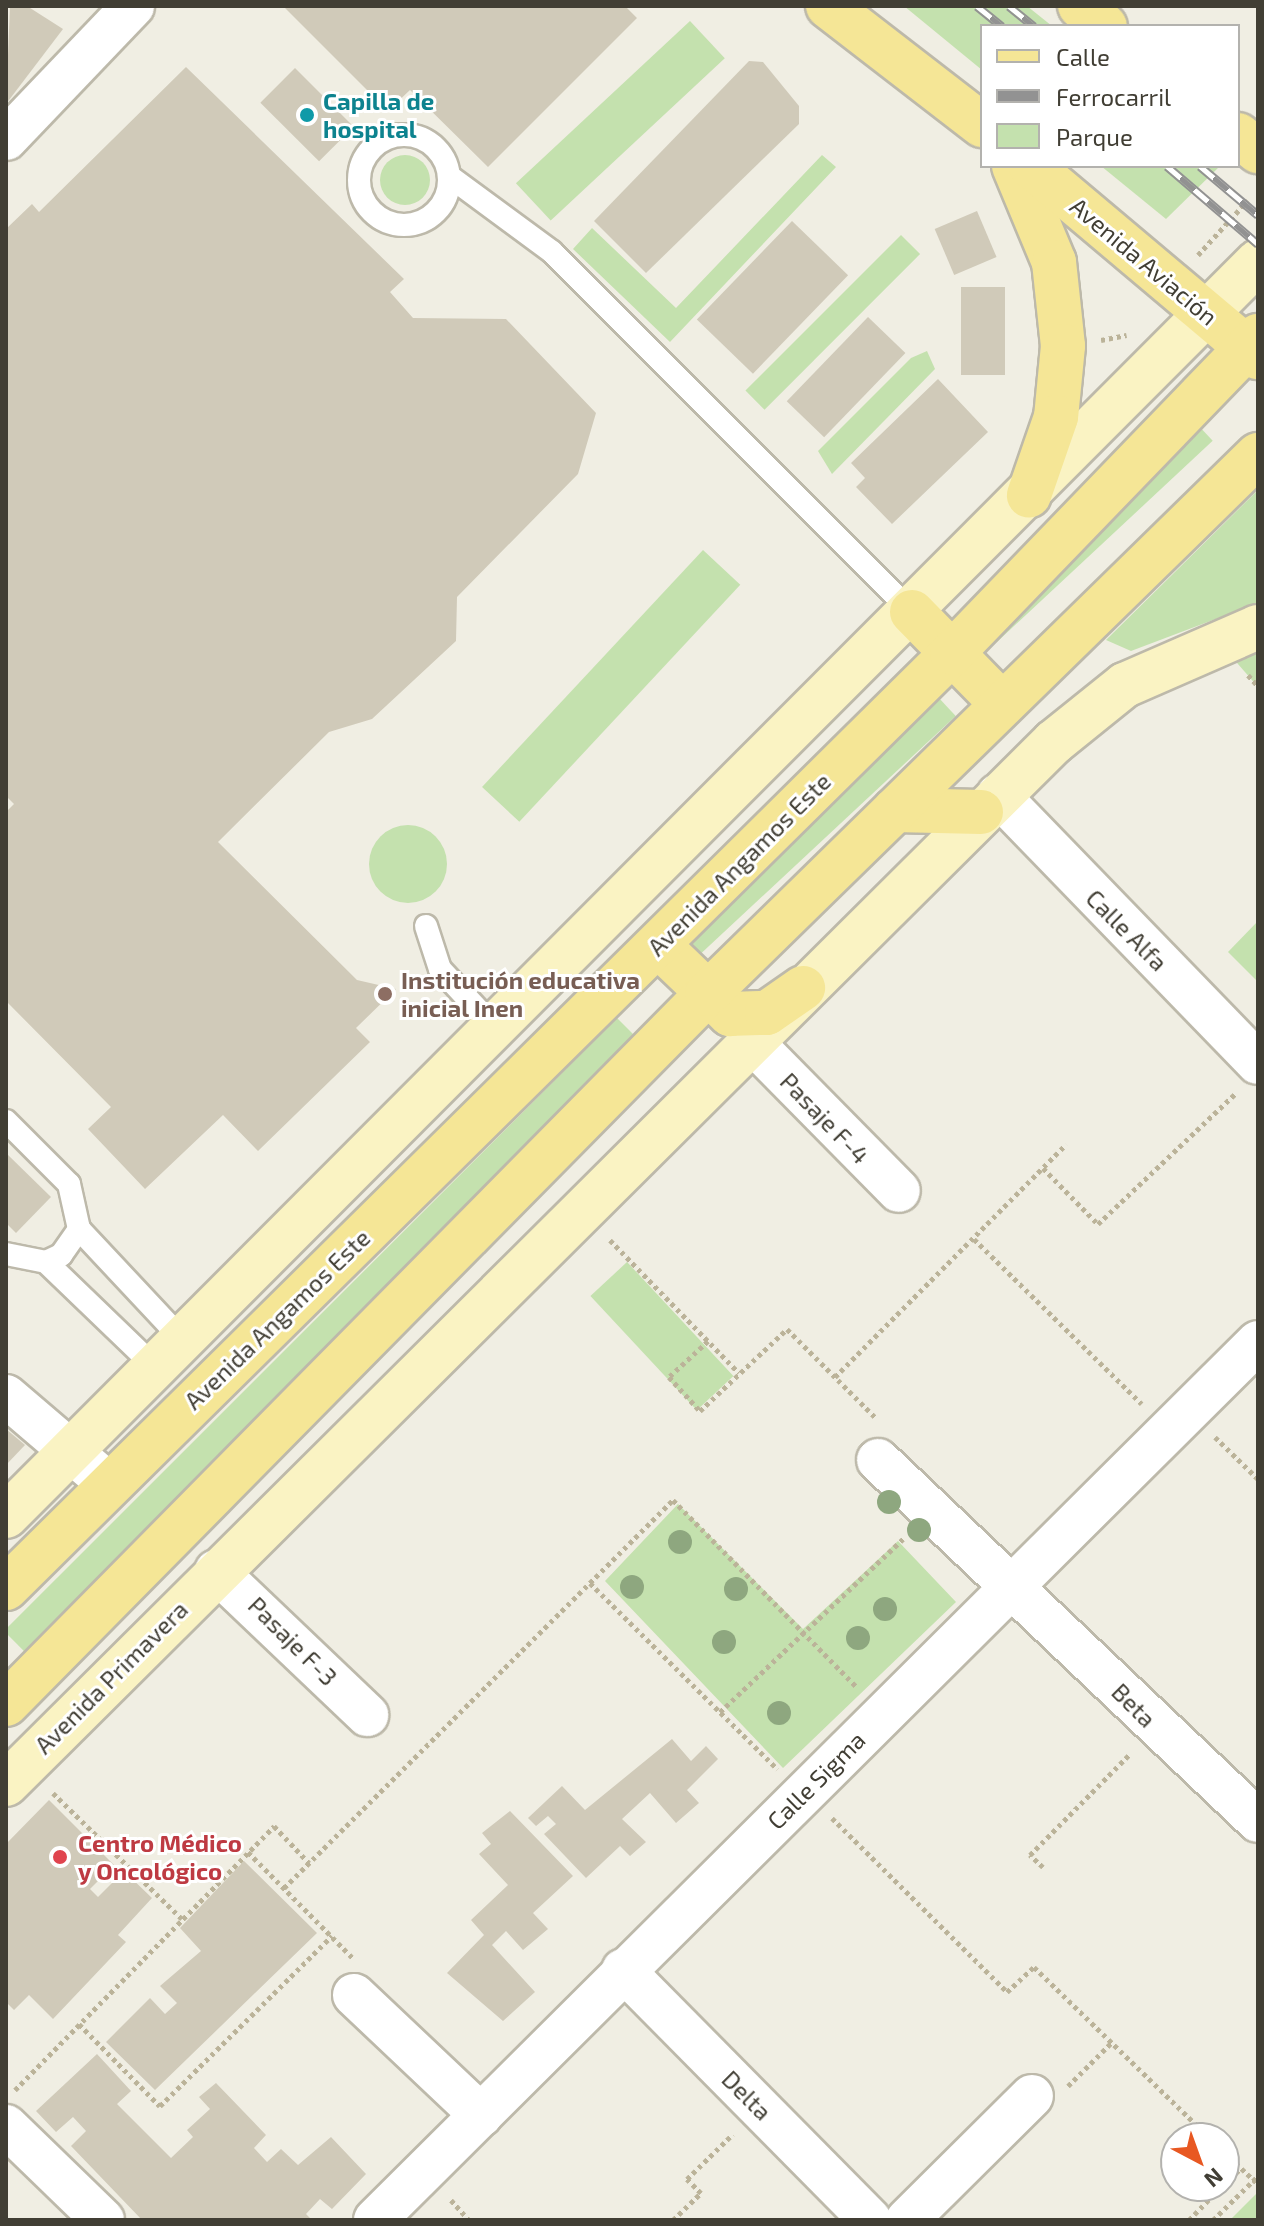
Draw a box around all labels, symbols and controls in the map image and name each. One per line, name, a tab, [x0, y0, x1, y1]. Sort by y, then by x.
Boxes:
legend	[980, 24, 1240, 168]
text: Calle	[1056, 42, 1110, 71]
text: Ferrocarril	[1056, 82, 1171, 111]
place label: Capilla de hospital	[323, 87, 434, 143]
marker: Capilla de hospital	[298, 106, 316, 124]
text: Parque	[1056, 122, 1133, 151]
street label: Avenida Aviación	[1064, 191, 1224, 331]
street label: Avenida Angamos Este	[641, 766, 837, 962]
street label: Calle Alfa	[1080, 883, 1174, 977]
place label: Institución educativa inicial Inen	[401, 966, 640, 1022]
marker: Institución educativa inicial Inen	[376, 985, 394, 1003]
street label: Pasaje F-4	[775, 1067, 875, 1169]
street label: Avenida Angamos Este	[178, 1223, 376, 1415]
street label: Pasaje F-3	[243, 1591, 343, 1691]
street label: Avenida Primavera	[29, 1595, 193, 1759]
street label: Beta	[1106, 1677, 1162, 1733]
street label: Calle Sigma	[761, 1725, 871, 1835]
place label: Centro Médico y Oncológico	[78, 1829, 242, 1885]
marker: Centro Médico y Oncológico	[49, 1846, 71, 1868]
street label: Delta	[716, 2064, 778, 2126]
north arrow	[1160, 2122, 1240, 2202]
text: N	[1200, 2164, 1229, 2194]

